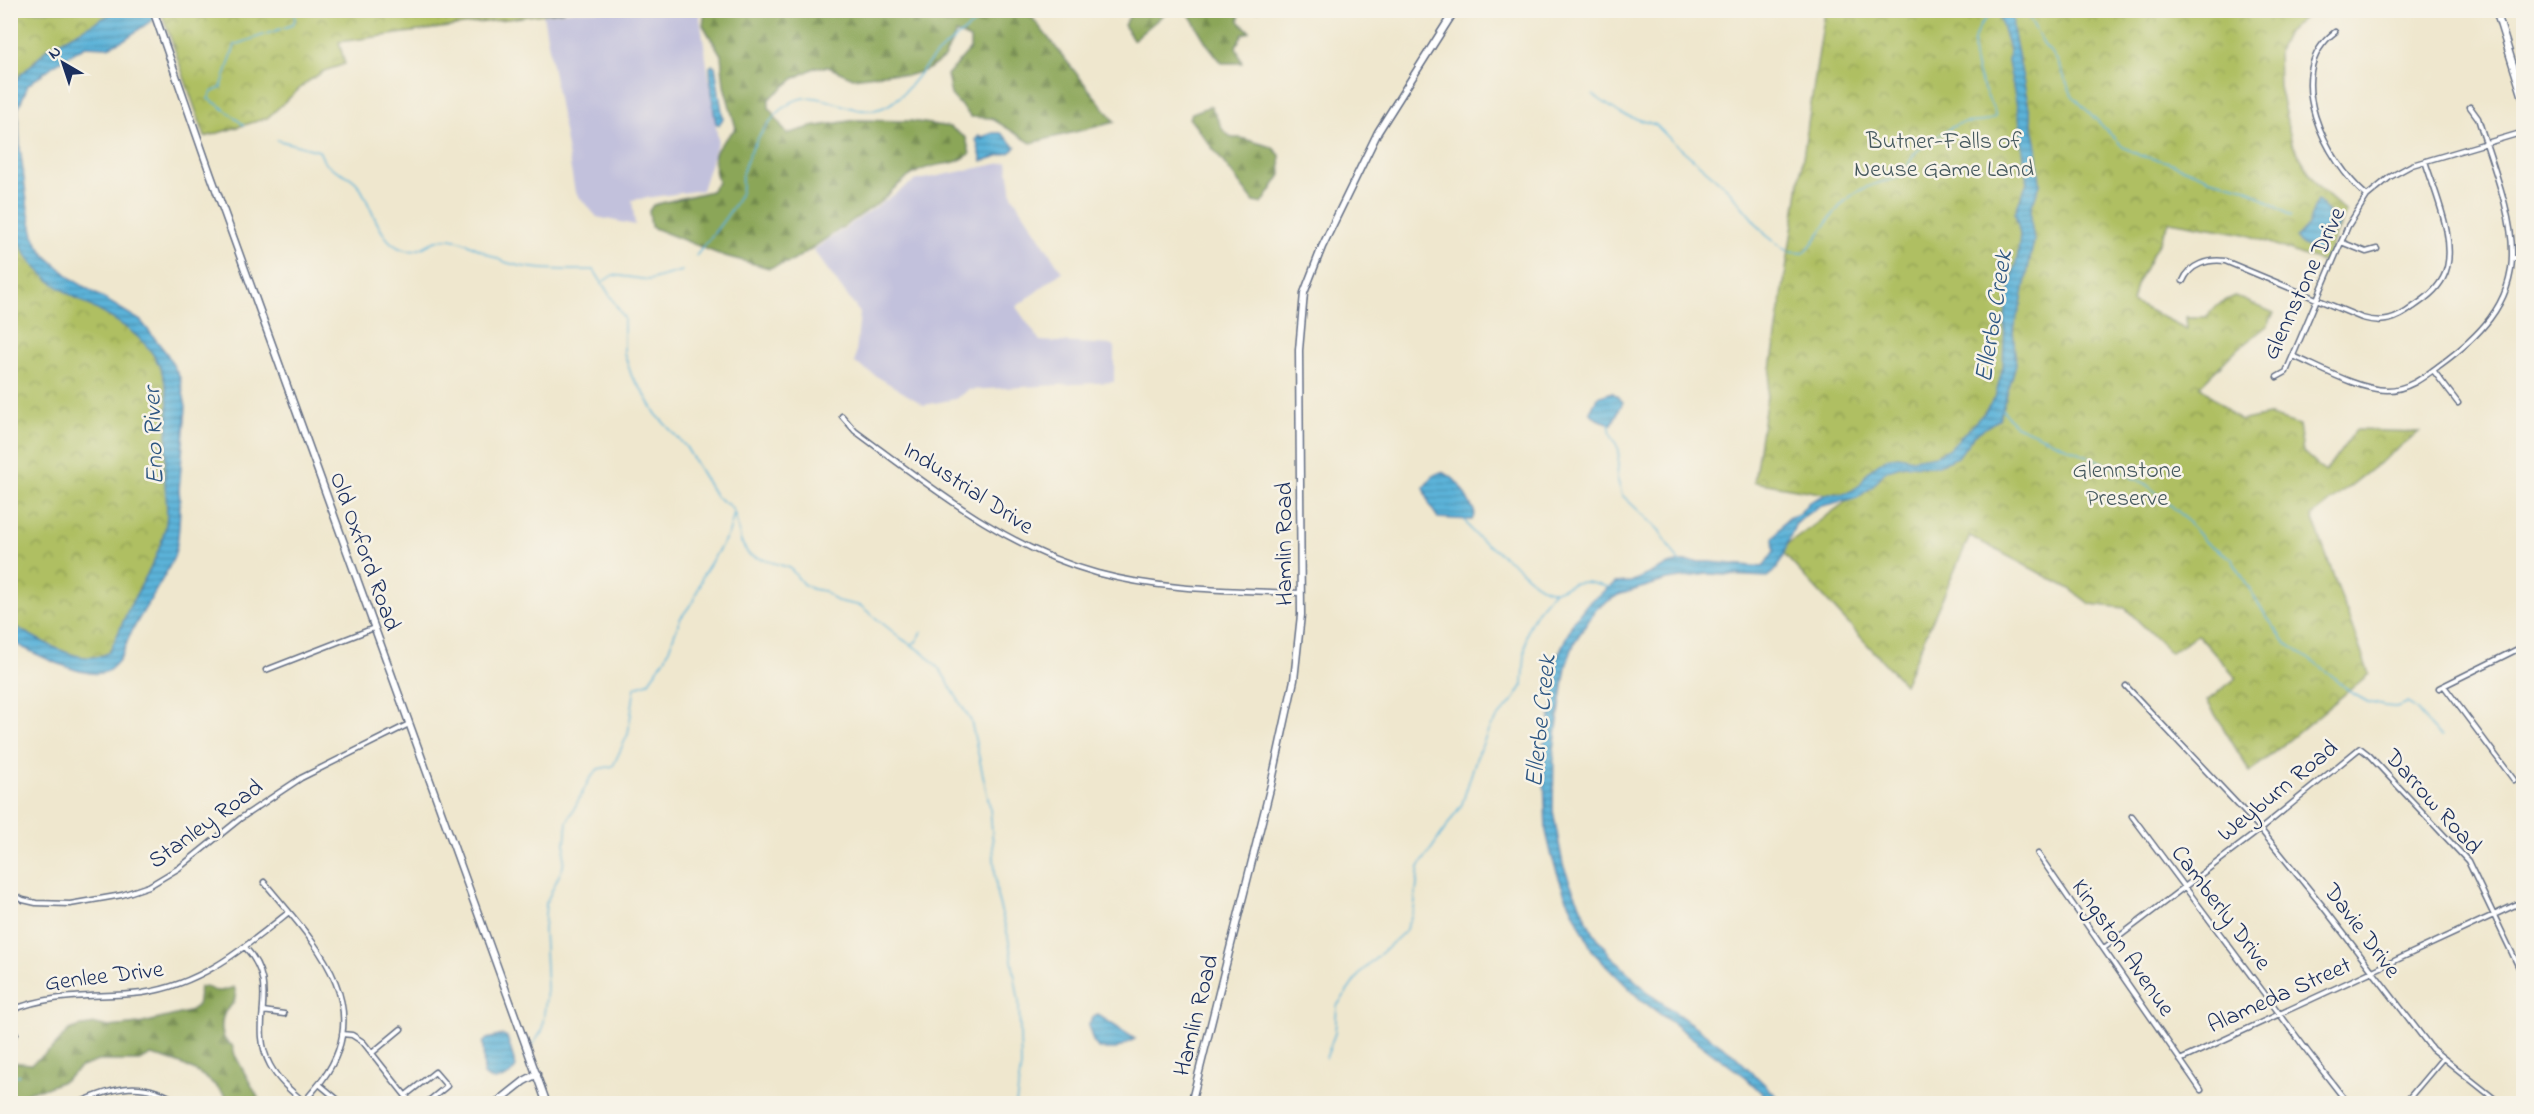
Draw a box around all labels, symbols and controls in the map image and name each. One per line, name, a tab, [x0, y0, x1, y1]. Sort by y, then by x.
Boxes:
north arrow	[33, 33, 93, 93]
text: N	[43, 40, 67, 66]
park label: Butner-Falls of Neuse Game Land	[1854, 125, 2035, 188]
street label: Glennstone Drive	[2255, 202, 2356, 366]
water label: Ellerbe Creek	[1966, 246, 2024, 385]
water label: Eno River	[134, 383, 176, 486]
street label: Industrial Drive	[895, 434, 1040, 545]
park label: Glennstone Preserve	[2073, 454, 2182, 517]
street label: Old Oxford Road	[319, 467, 409, 637]
street label: Hamlin Road	[1268, 482, 1303, 606]
water label: Ellerbe Creek	[1516, 652, 1568, 789]
street label: Weyburn Road	[2211, 732, 2348, 852]
street label: Darrow Road	[2374, 741, 2490, 864]
street label: Stanley Road	[142, 771, 272, 880]
street label: Camberly Drive	[2160, 838, 2279, 979]
street label: Kingston Avenue	[2061, 872, 2183, 1025]
street label: Davie Drive	[2313, 876, 2409, 987]
street label: Alameda Street	[2203, 949, 2358, 1044]
street label: Hamlin Road	[1165, 951, 1230, 1080]
street label: Genlee Drive	[43, 953, 166, 1002]

